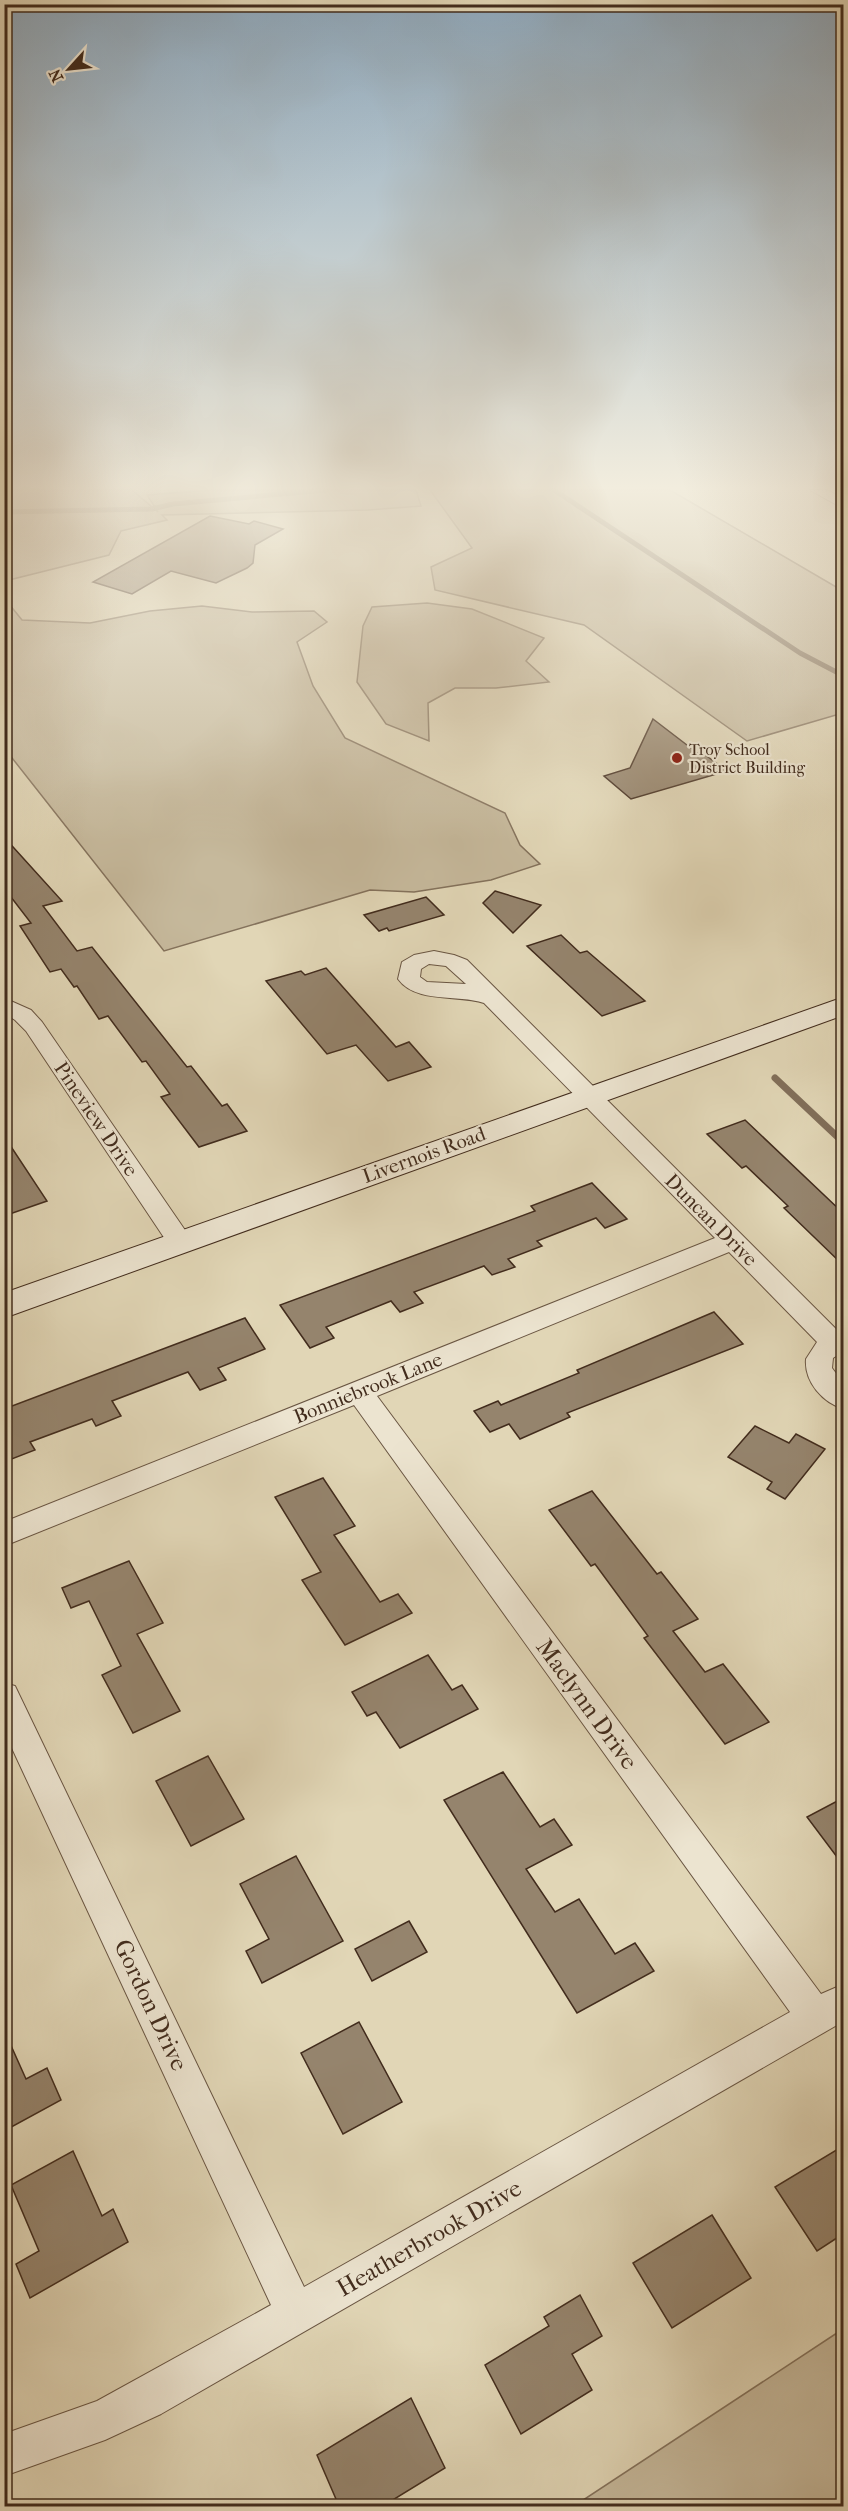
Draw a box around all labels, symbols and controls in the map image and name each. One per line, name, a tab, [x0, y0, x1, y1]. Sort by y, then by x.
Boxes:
north arrow	[39, 39, 99, 99]
text: N	[44, 65, 67, 85]
place label: Troy School District Building	[689, 740, 805, 777]
marker: Troy School District Building	[670, 751, 684, 765]
street label: Pineview Drive	[49, 1058, 143, 1181]
street label: Livernois Road	[359, 1122, 490, 1188]
street label: Duncan Drive	[660, 1169, 762, 1271]
street label: Bonniebrook Lane	[290, 1348, 446, 1428]
street label: Maclynn Drive	[530, 1633, 644, 1775]
street label: Gordon Drive	[108, 1935, 194, 2075]
street label: Heatherbrook Drive	[332, 2174, 526, 2302]

